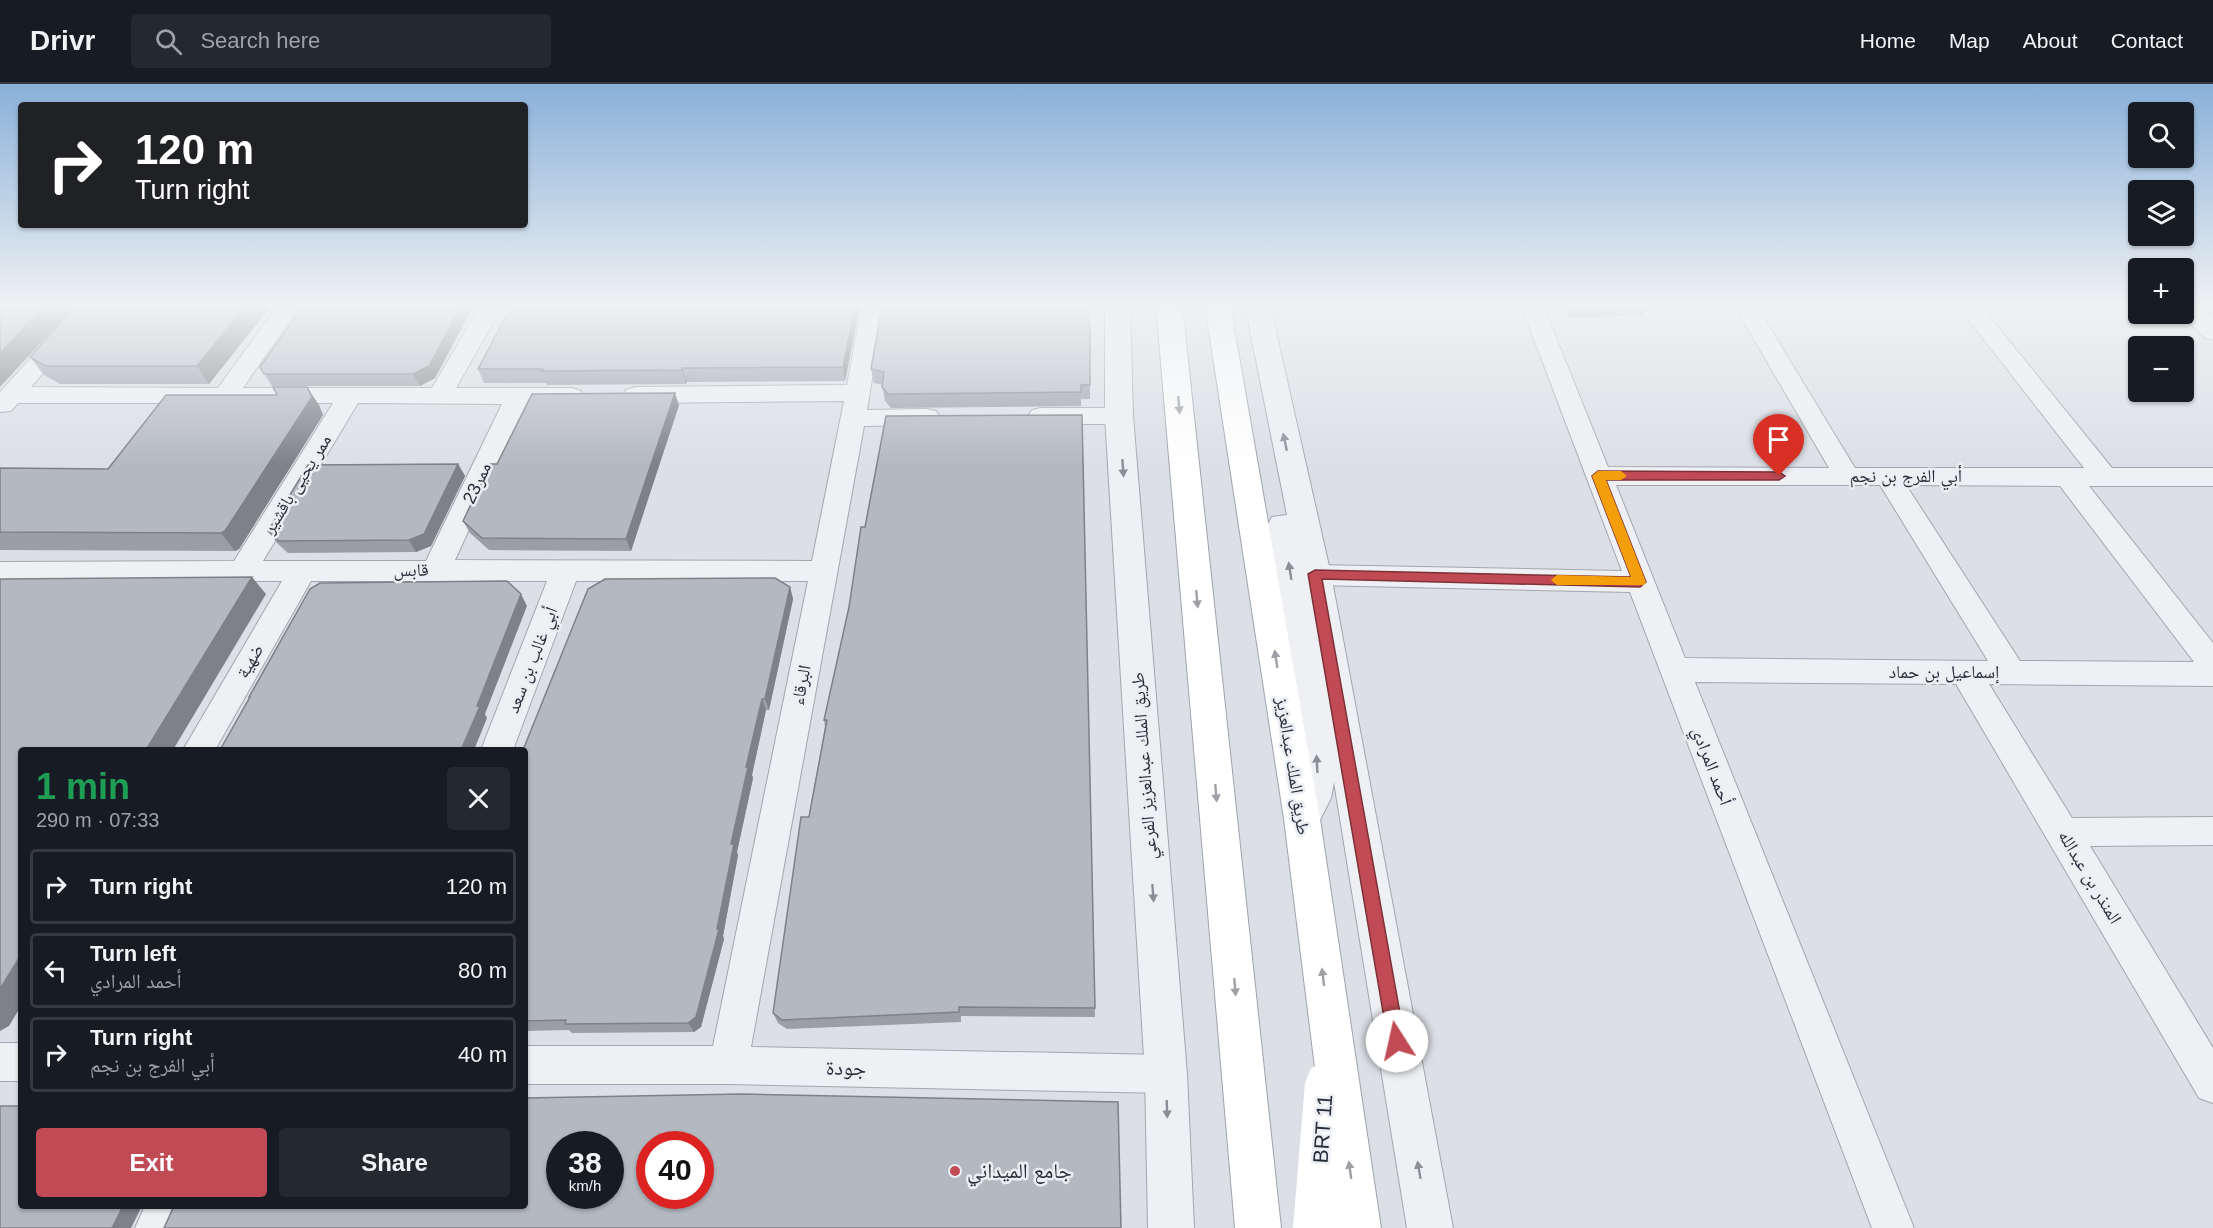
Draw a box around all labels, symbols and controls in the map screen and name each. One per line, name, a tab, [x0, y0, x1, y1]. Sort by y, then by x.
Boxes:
search box	[131, 14, 551, 68]
text: Drivr	[30, 25, 95, 56]
icon: search	[152, 25, 185, 58]
text: Search here	[200, 28, 320, 53]
text: Home	[1860, 29, 1916, 52]
text: Map	[1949, 29, 1990, 52]
text: About	[2023, 29, 2078, 52]
text: Contact	[2111, 29, 2183, 52]
map controls	[2128, 102, 2194, 402]
button: search	[2128, 102, 2194, 168]
icon: right	[36, 126, 114, 204]
text: 120 m	[135, 126, 254, 173]
text: Turn right	[135, 175, 250, 205]
button: layers	[2128, 180, 2194, 246]
button: +	[2128, 258, 2194, 324]
button: −	[2128, 336, 2194, 402]
one-way arrow	[1174, 395, 1184, 414]
pin	[1753, 414, 1804, 476]
icon: arrive	[1762, 423, 1795, 456]
street label: ممر يحيى باقشير	[258, 431, 336, 538]
one-way arrow	[1280, 432, 1289, 451]
street label: ممر23	[459, 459, 495, 507]
one-way arrow	[1118, 459, 1127, 478]
street label: أبي الفرج بن نجم	[1850, 465, 1962, 491]
street label: قابس	[393, 560, 429, 581]
one-way arrow	[1285, 561, 1294, 580]
one-way arrow	[1192, 589, 1202, 608]
street label: أبي غالب بن سعد	[502, 604, 566, 718]
street label: ضهية	[232, 641, 268, 682]
one-way arrow	[1271, 650, 1280, 669]
street label: إسماعيل بن حماد	[1889, 662, 1999, 684]
street label: البرقاء	[787, 663, 815, 707]
street label: طريق الملك عبدالعزيز الفرعي	[1127, 671, 1165, 860]
street label: طريق الملك عبدالعزيز	[1271, 695, 1314, 836]
street label: أحمد المرادي	[1684, 724, 1737, 810]
one-way arrow	[1312, 754, 1321, 773]
text: 1 min	[36, 766, 130, 807]
button: close	[447, 767, 510, 830]
one-way arrow	[1211, 784, 1221, 803]
text: 290 m · 07:33	[36, 809, 159, 831]
street label: المنذر بن عبدالله	[2053, 827, 2126, 928]
icon: right	[39, 870, 72, 903]
text: Turn right	[90, 874, 192, 899]
text: 120 m	[446, 874, 507, 899]
one-way arrow	[1148, 884, 1158, 903]
text: Turn left	[90, 941, 176, 966]
icon: left	[39, 954, 72, 987]
text: 80 m	[458, 958, 507, 983]
one-way arrow	[1318, 967, 1327, 986]
text: أحمد المرادي	[90, 970, 182, 992]
one-way arrow	[1230, 978, 1240, 997]
position arrow	[1365, 1009, 1429, 1073]
text: Turn right	[90, 1025, 192, 1050]
icon: right	[39, 1038, 72, 1071]
text: 40 m	[458, 1042, 507, 1067]
text: أبي الفرج بن نجم	[90, 1054, 215, 1076]
street label: جودة	[826, 1056, 866, 1080]
street label: BRT 11	[1309, 1094, 1336, 1164]
one-way arrow	[1163, 1099, 1172, 1118]
button: Exit	[36, 1128, 267, 1197]
button: Share	[279, 1128, 510, 1197]
speed limit sign: 40	[636, 1131, 714, 1209]
text: 38	[568, 1146, 602, 1179]
place label: جامع الميداني	[967, 1159, 1072, 1187]
one-way arrow	[1345, 1160, 1354, 1179]
one-way arrow	[1415, 1161, 1424, 1180]
marker: جامع الميداني	[948, 1164, 962, 1178]
text: km/h	[569, 1177, 601, 1194]

